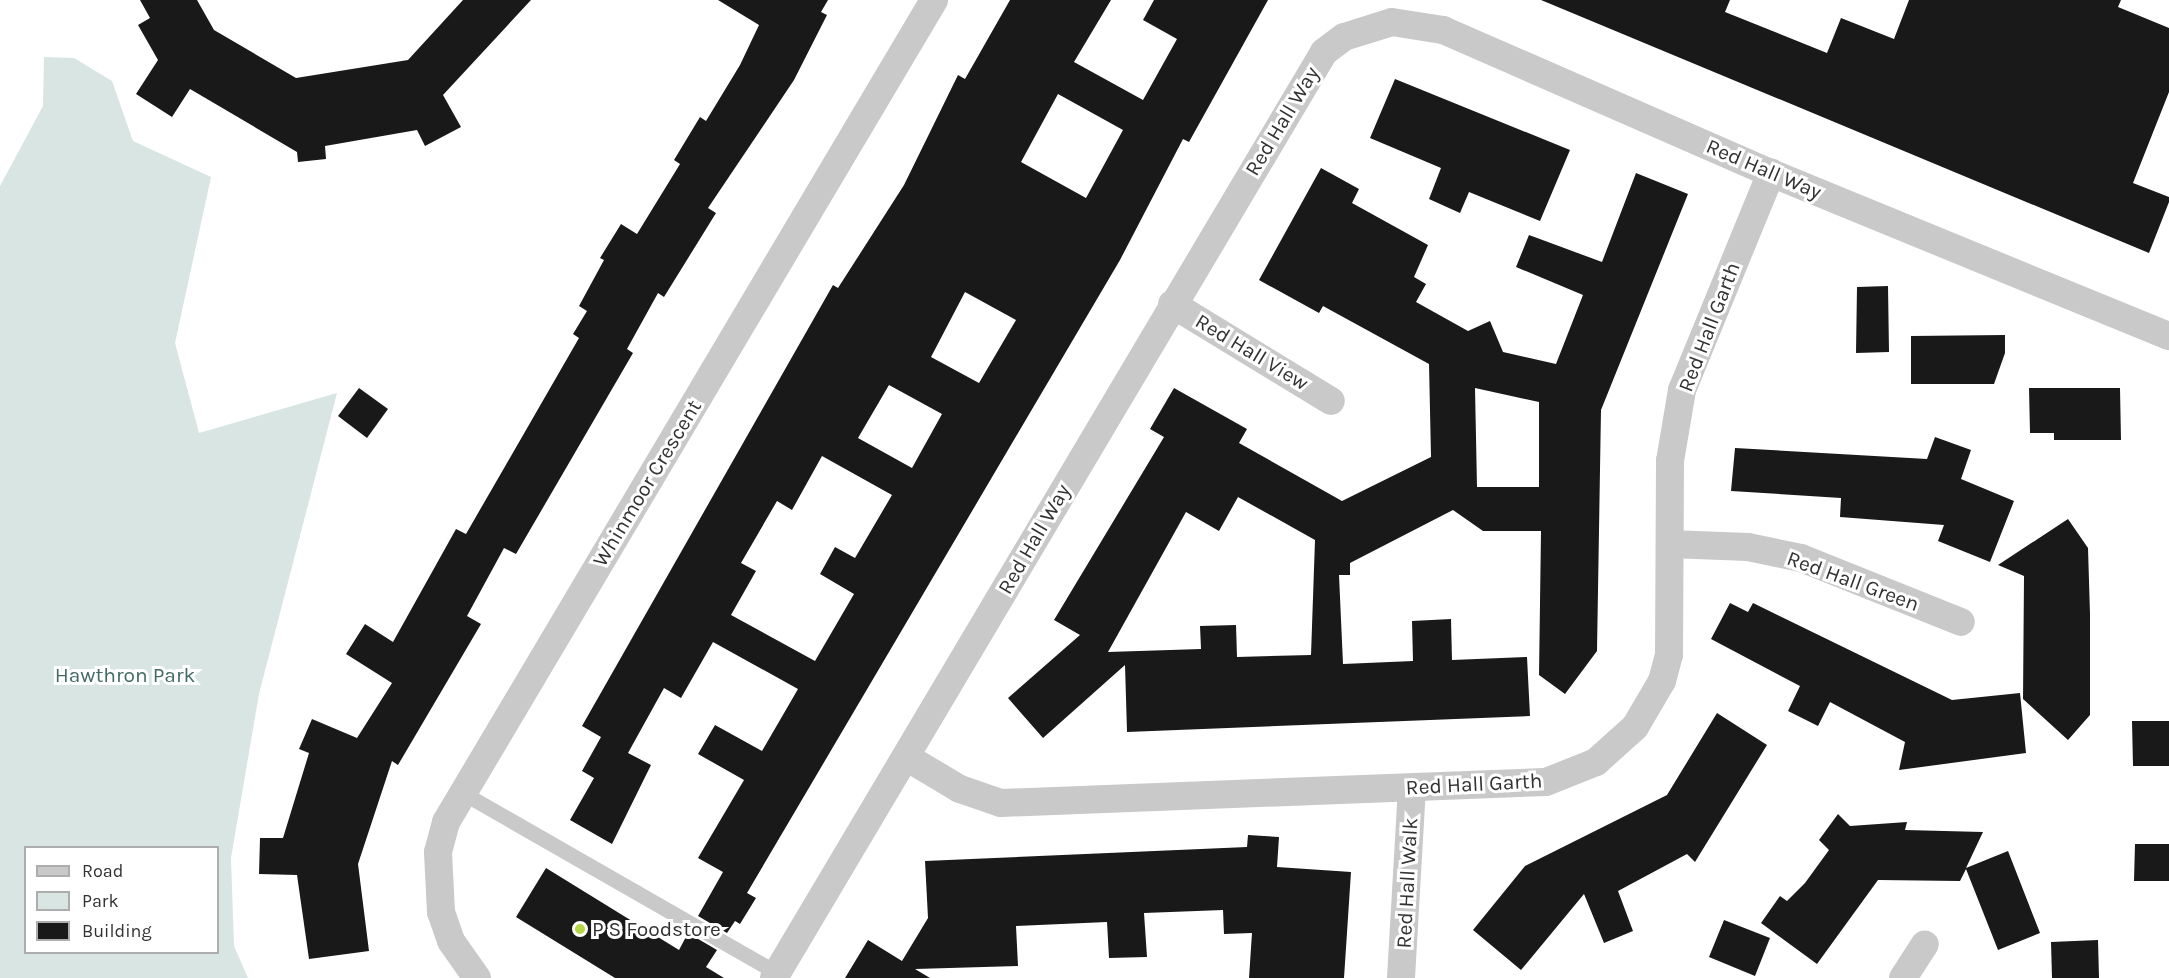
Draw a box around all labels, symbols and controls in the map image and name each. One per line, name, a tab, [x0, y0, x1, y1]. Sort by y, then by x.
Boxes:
street label: Red Hall Way	[1240, 62, 1324, 180]
street label: Red Hall Way	[1703, 133, 1825, 205]
street label: Red Hall Garth	[1673, 259, 1745, 395]
street label: Red Hall View	[1191, 308, 1313, 396]
street label: Whinmoor Crescent	[587, 395, 707, 571]
street label: Red Hall Way	[992, 479, 1076, 599]
street label: Red Hall Green	[1783, 545, 1923, 617]
park label: Hawthron Park	[55, 662, 195, 688]
street label: Red Hall Garth	[1405, 768, 1543, 800]
street label: Red Hall Walk	[1391, 817, 1423, 949]
legend	[24, 846, 219, 954]
text: Road	[82, 860, 123, 882]
text: Park	[82, 890, 119, 912]
place label: P S Foodstore	[592, 916, 721, 942]
text: Building	[82, 920, 152, 942]
marker: P S Foodstore	[573, 922, 587, 936]

